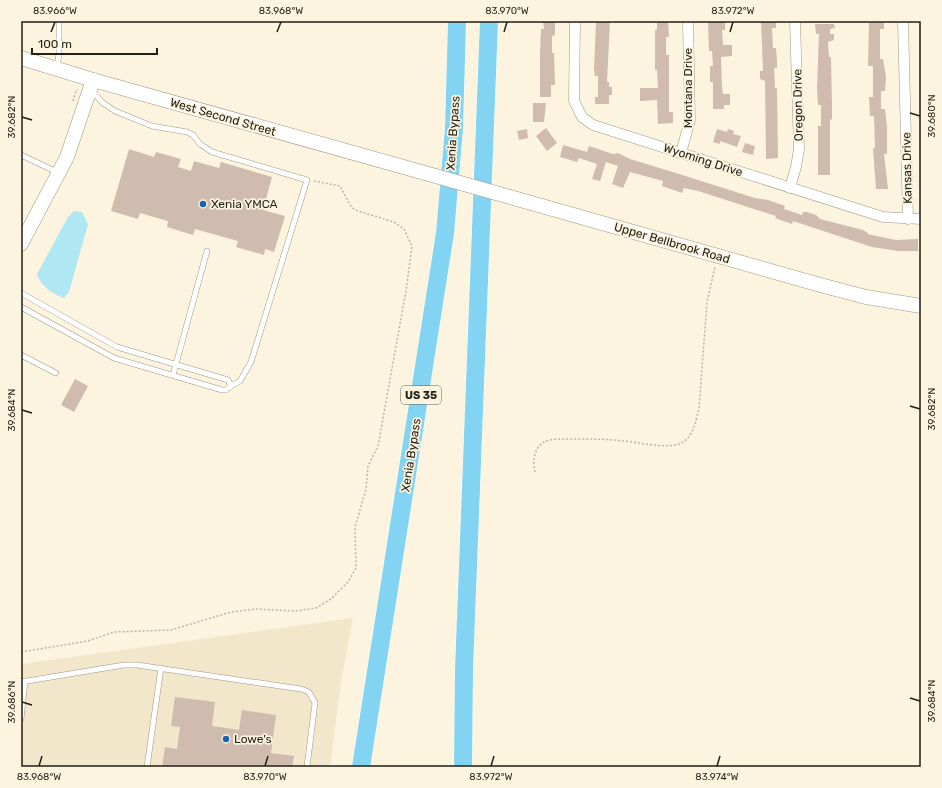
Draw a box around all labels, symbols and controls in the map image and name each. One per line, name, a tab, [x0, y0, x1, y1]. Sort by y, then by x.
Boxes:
text: 83.966°W	[33, 5, 77, 17]
text: 83.968°W	[259, 5, 303, 17]
text: 83.970°W	[485, 5, 529, 17]
text: 83.972°W	[711, 5, 755, 17]
scale bar	[32, 30, 157, 56]
text: 100 m	[38, 37, 72, 51]
street label: Montana Drive	[681, 47, 695, 128]
street label: Oregon Drive	[790, 68, 806, 141]
text: 39.680°N	[926, 94, 938, 138]
street label: West Second Street	[168, 95, 278, 139]
street label: Xenia Bypass	[443, 95, 463, 171]
text: 39.682°N	[6, 96, 18, 138]
street label: Kansas Drive	[899, 132, 915, 204]
street label: Wyoming Drive	[661, 141, 745, 180]
place label: Xenia YMCA	[211, 197, 278, 211]
marker: Xenia YMCA	[198, 199, 208, 209]
street label: Upper Bellbrook Road	[612, 220, 732, 266]
road number: US 35	[401, 386, 441, 404]
text: 39.684°N	[6, 388, 18, 432]
text: 39.682°N	[926, 388, 938, 430]
street label: Xenia Bypass	[398, 417, 424, 493]
text: 39.684°N	[926, 679, 938, 723]
text: 39.686°N	[6, 680, 18, 723]
place label: Lowe's	[234, 732, 272, 746]
marker: Lowe's	[221, 734, 231, 744]
text: 83.968°W	[17, 771, 61, 783]
text: 83.970°W	[243, 771, 287, 783]
text: 83.972°W	[469, 771, 513, 783]
text: 83.974°W	[695, 771, 739, 783]

